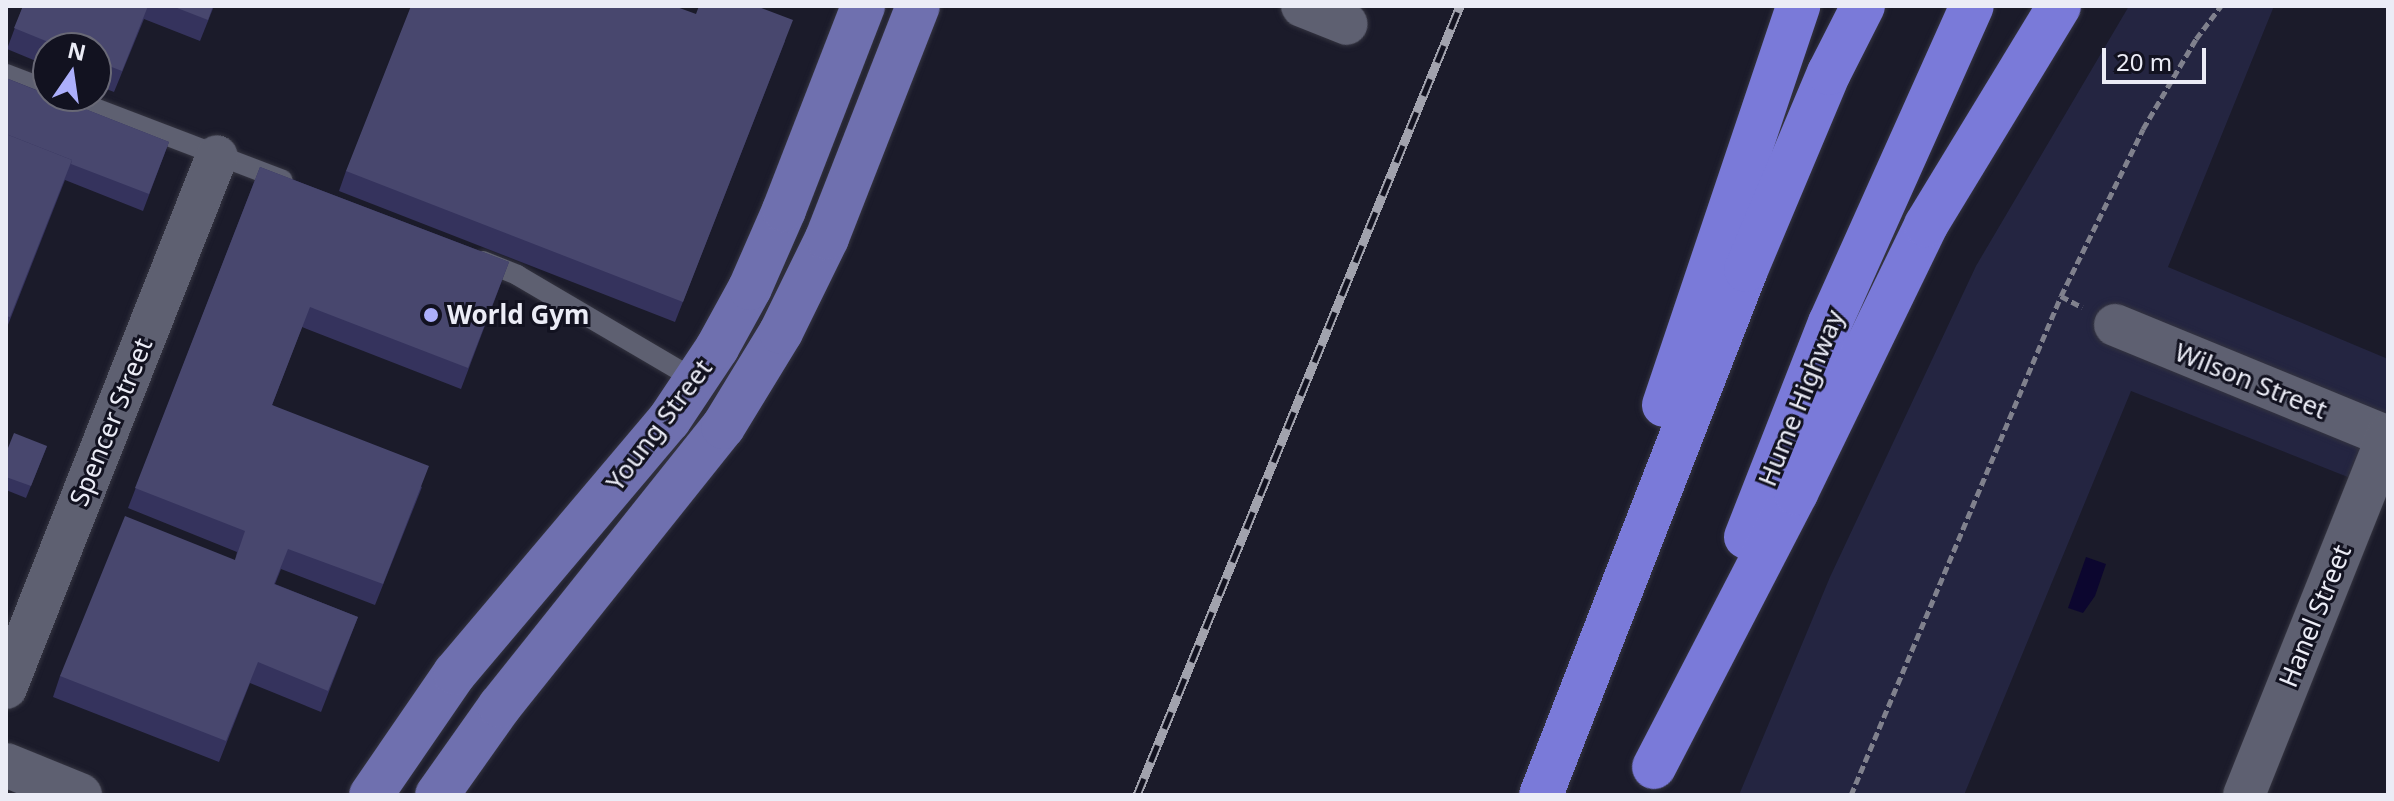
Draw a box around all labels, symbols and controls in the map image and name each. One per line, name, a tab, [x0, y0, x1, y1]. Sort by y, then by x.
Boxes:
north arrow	[32, 32, 112, 112]
scale bar	[2106, 32, 2210, 82]
text: N	[65, 34, 89, 67]
text: 20 m	[2116, 45, 2172, 78]
place label: World Gym	[447, 299, 589, 331]
street label: Hume Highway	[1751, 305, 1851, 491]
marker: World Gym	[422, 306, 440, 324]
street label: Spencer Street	[63, 334, 159, 510]
street label: Wilson Street	[2170, 336, 2332, 426]
street label: Young Street	[599, 353, 719, 497]
street label: Hanel Street	[2272, 540, 2358, 692]

